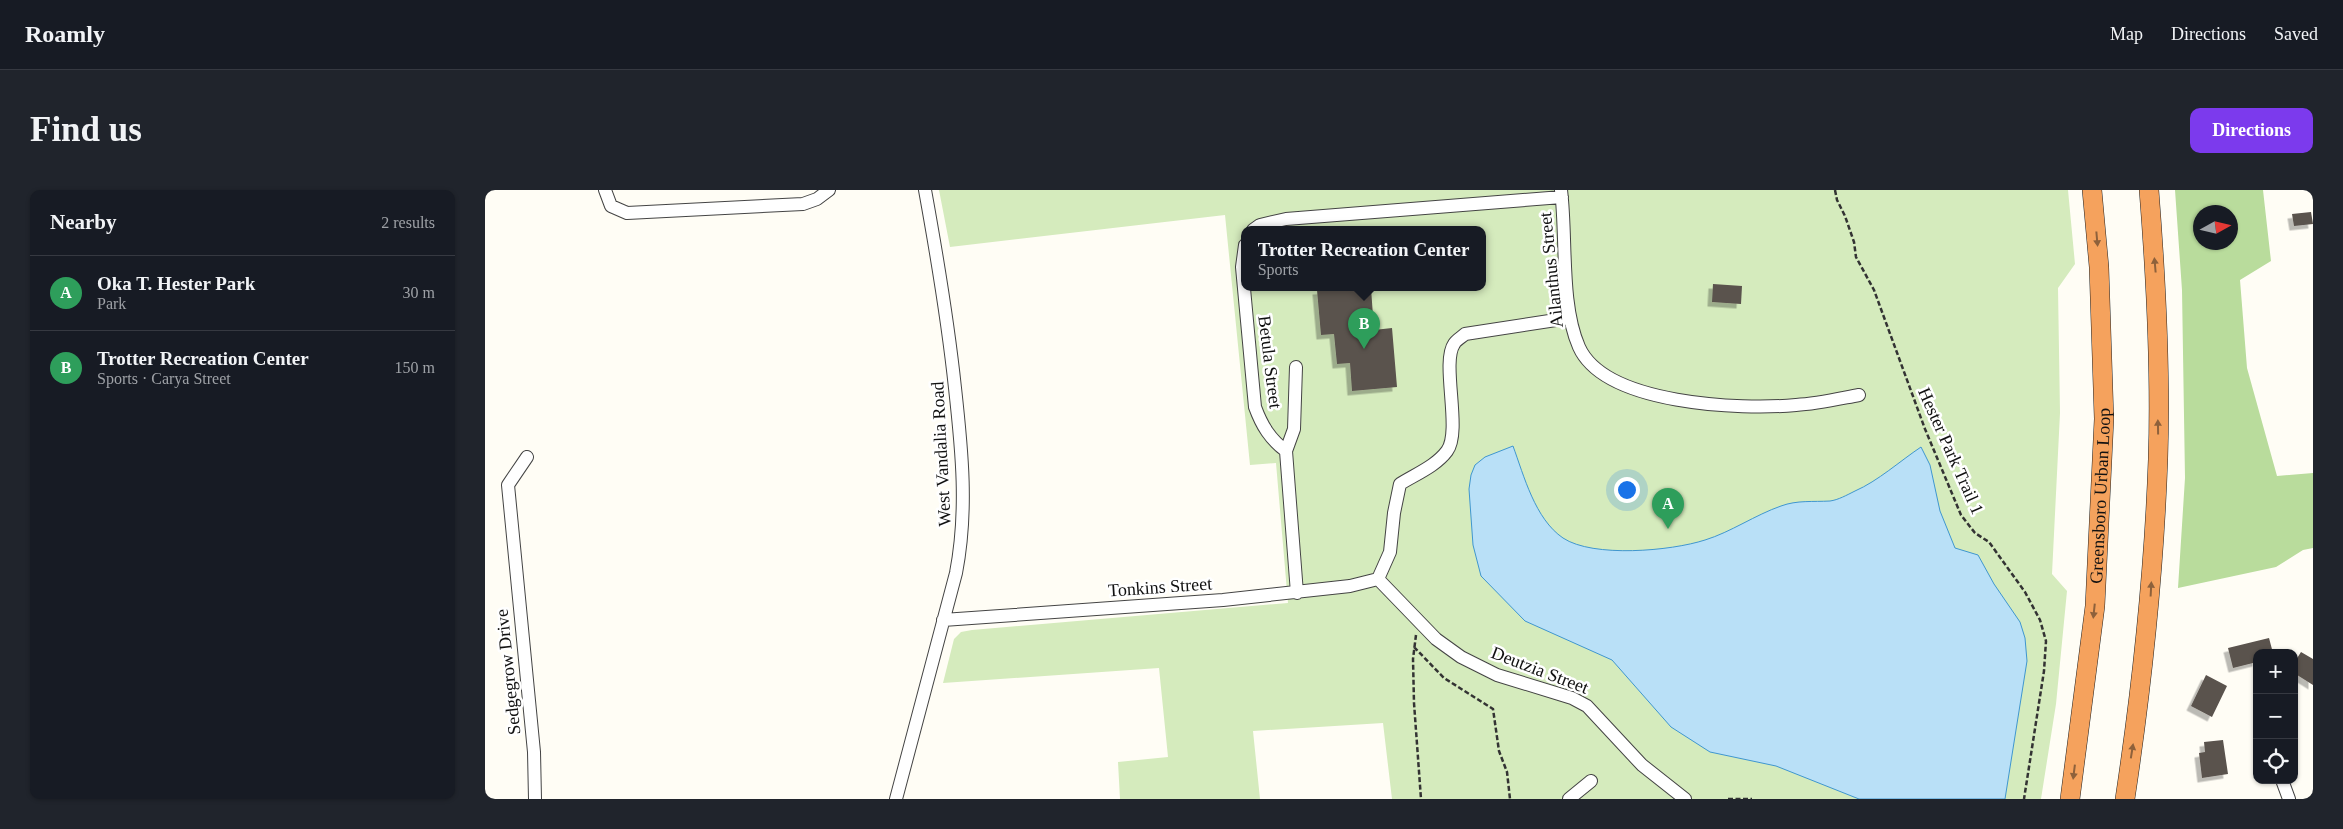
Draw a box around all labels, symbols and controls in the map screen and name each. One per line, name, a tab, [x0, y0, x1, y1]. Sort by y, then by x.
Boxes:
text: Roamly	[25, 21, 105, 47]
text: Map	[2110, 24, 2143, 44]
text: Directions	[2171, 24, 2246, 44]
text: Saved	[2274, 24, 2318, 44]
button: Directions	[2190, 108, 2313, 153]
text: Find us	[30, 110, 142, 149]
north arrow	[2193, 205, 2238, 250]
text: Nearby	[50, 210, 117, 234]
street label: Ailanthus Street	[1535, 211, 1567, 329]
text: 2 results	[381, 214, 435, 231]
popup	[1241, 226, 1486, 291]
one-way arrow	[2093, 231, 2101, 247]
text: Trotter Recreation Center	[1258, 239, 1469, 260]
one-way arrow	[2150, 256, 2158, 272]
text: Sports	[1258, 261, 1299, 278]
text: Oka T. Hester Park	[97, 273, 255, 294]
text: A	[60, 284, 72, 301]
text: 30 m	[403, 284, 435, 301]
text: Park	[97, 295, 126, 312]
pin: B	[1348, 308, 1380, 349]
street label: Betula Street	[1254, 314, 1286, 410]
text: Trotter Recreation Center	[97, 348, 309, 369]
text: B	[61, 359, 71, 376]
text: 150 m	[395, 359, 435, 376]
text: Sports · Carya Street	[97, 370, 231, 387]
street label: West Vandalia Road	[927, 381, 955, 527]
street label: Hester Park Trail 1	[1914, 385, 1988, 517]
street label: Greensboro Urban Loop	[2086, 407, 2114, 584]
one-way arrow	[2154, 419, 2162, 435]
your location	[1614, 477, 1640, 503]
pin: A	[1652, 488, 1684, 529]
street label: Tonkins Street	[1107, 573, 1213, 601]
one-way arrow	[2148, 581, 2156, 597]
one-way arrow	[2090, 603, 2098, 619]
street label: Sedgegrow Drive	[491, 608, 525, 736]
street label: Deutzia Street	[1489, 642, 1591, 698]
map controls	[2253, 649, 2298, 784]
button: +	[2253, 649, 2298, 694]
button: −	[2253, 694, 2298, 739]
button: locate	[2253, 739, 2298, 784]
one-way arrow	[2129, 742, 2137, 758]
one-way arrow	[2070, 764, 2078, 780]

